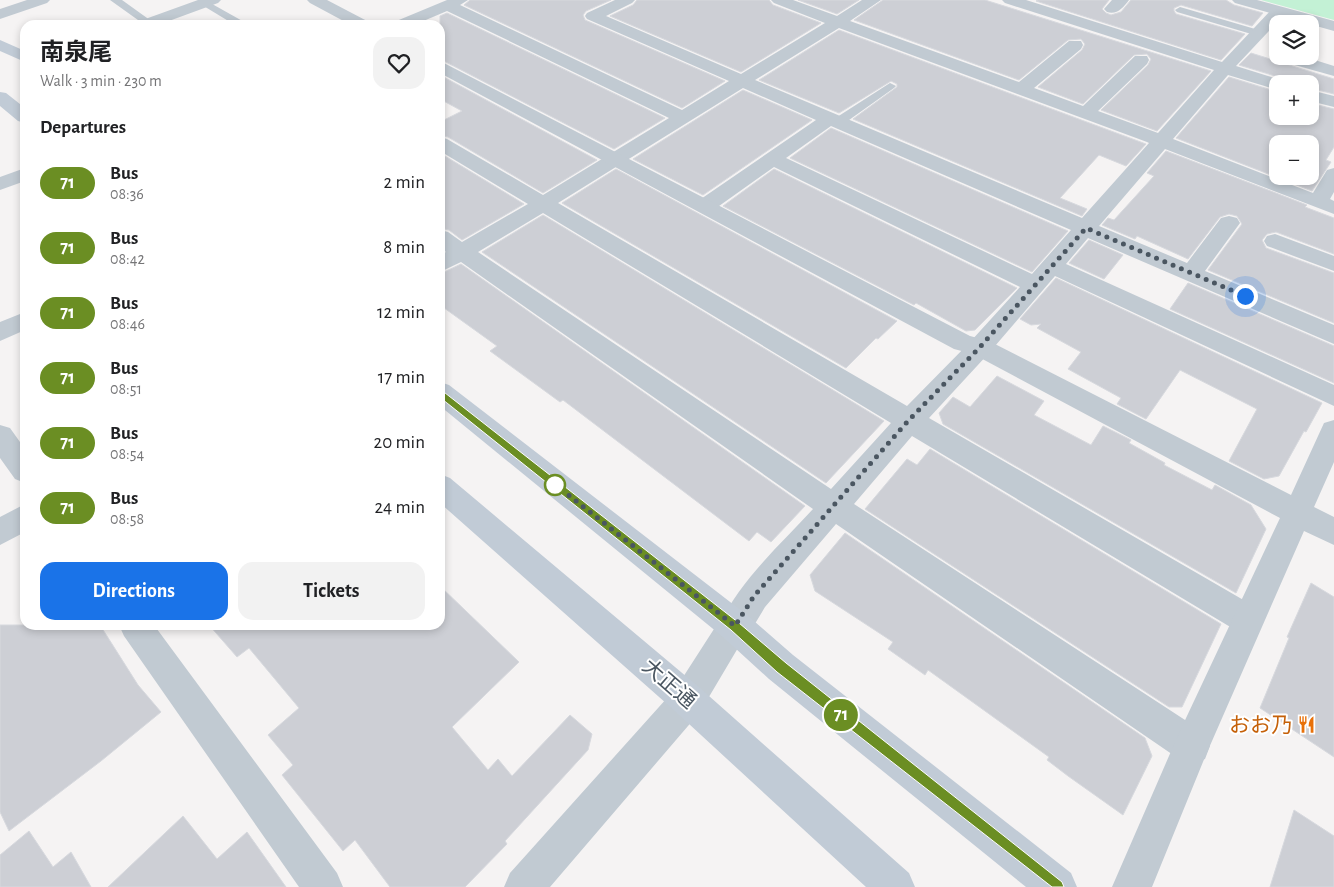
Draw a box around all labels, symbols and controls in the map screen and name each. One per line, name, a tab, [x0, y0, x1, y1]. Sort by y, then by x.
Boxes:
map controls	[1269, 15, 1319, 185]
button: layers	[1269, 15, 1319, 65]
button: heart	[373, 37, 425, 89]
text: 南泉尾	[40, 41, 112, 65]
text: Walk · 3 min · 230 m	[40, 73, 162, 89]
button: +	[1269, 75, 1319, 125]
text: Departures	[40, 118, 126, 137]
button: −	[1269, 135, 1319, 185]
text: Bus	[110, 164, 138, 183]
text: 2 min	[384, 173, 425, 192]
text: 71	[60, 174, 75, 192]
text: 08:36	[110, 186, 144, 202]
text: Bus	[110, 229, 138, 248]
text: 8 min	[383, 238, 425, 257]
text: 71	[60, 239, 75, 257]
text: 08:42	[110, 251, 145, 267]
your location	[1233, 284, 1258, 309]
text: Bus	[110, 294, 138, 313]
text: 12 min	[377, 303, 425, 322]
text: 71	[60, 304, 75, 322]
text: 08:46	[110, 316, 145, 332]
text: Bus	[110, 359, 138, 378]
text: 17 min	[378, 368, 425, 387]
text: 71	[60, 369, 75, 387]
text: 08:51	[110, 381, 142, 397]
text: Bus	[110, 424, 138, 443]
text: 20 min	[374, 433, 425, 452]
text: 71	[60, 434, 75, 452]
text: 08:54	[110, 446, 144, 462]
unlabelled marker	[544, 474, 566, 496]
text: Bus	[110, 489, 138, 508]
text: 24 min	[374, 498, 425, 517]
text: 71	[60, 499, 75, 517]
text: 08:58	[110, 511, 144, 527]
button: Directions	[40, 562, 228, 620]
button: Tickets	[238, 562, 425, 620]
street label: 大正通	[638, 655, 700, 713]
line badge: 71	[818, 699, 864, 731]
text: 71	[834, 706, 848, 724]
place label: おお乃	[1229, 715, 1292, 736]
restaurant icon: おお乃	[1296, 715, 1316, 735]

